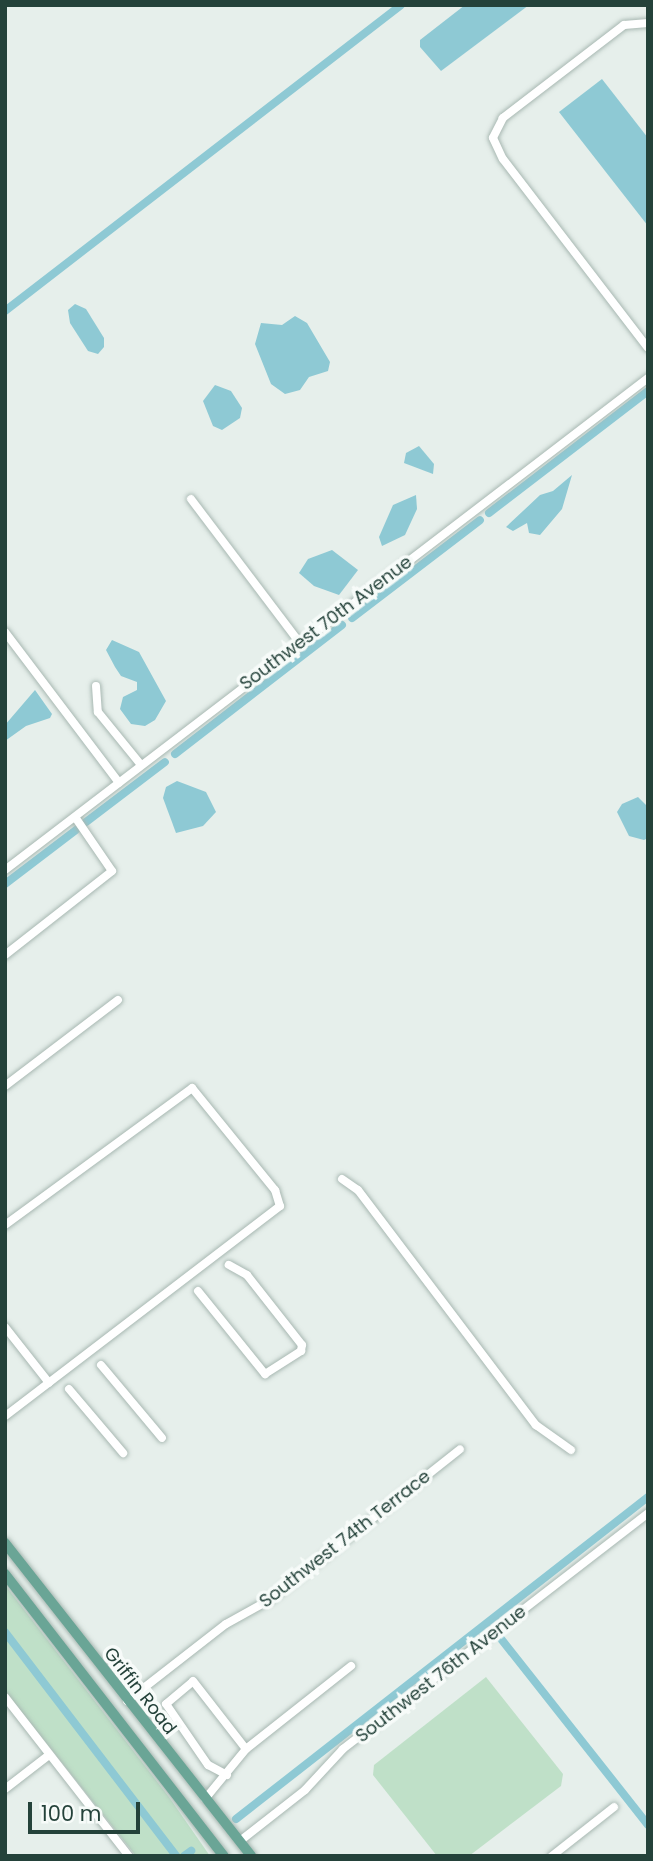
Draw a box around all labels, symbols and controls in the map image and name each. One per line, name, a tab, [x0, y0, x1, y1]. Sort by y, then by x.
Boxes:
street label: Southwest 70th Avenue	[236, 551, 416, 695]
street label: Southwest 74th Terrace	[255, 1466, 435, 1612]
street label: Southwest 76th Avenue	[352, 1601, 530, 1747]
street label: Griffin Road	[99, 1643, 181, 1739]
scale bar	[32, 1787, 144, 1831]
text: 100 m	[41, 1799, 101, 1828]

